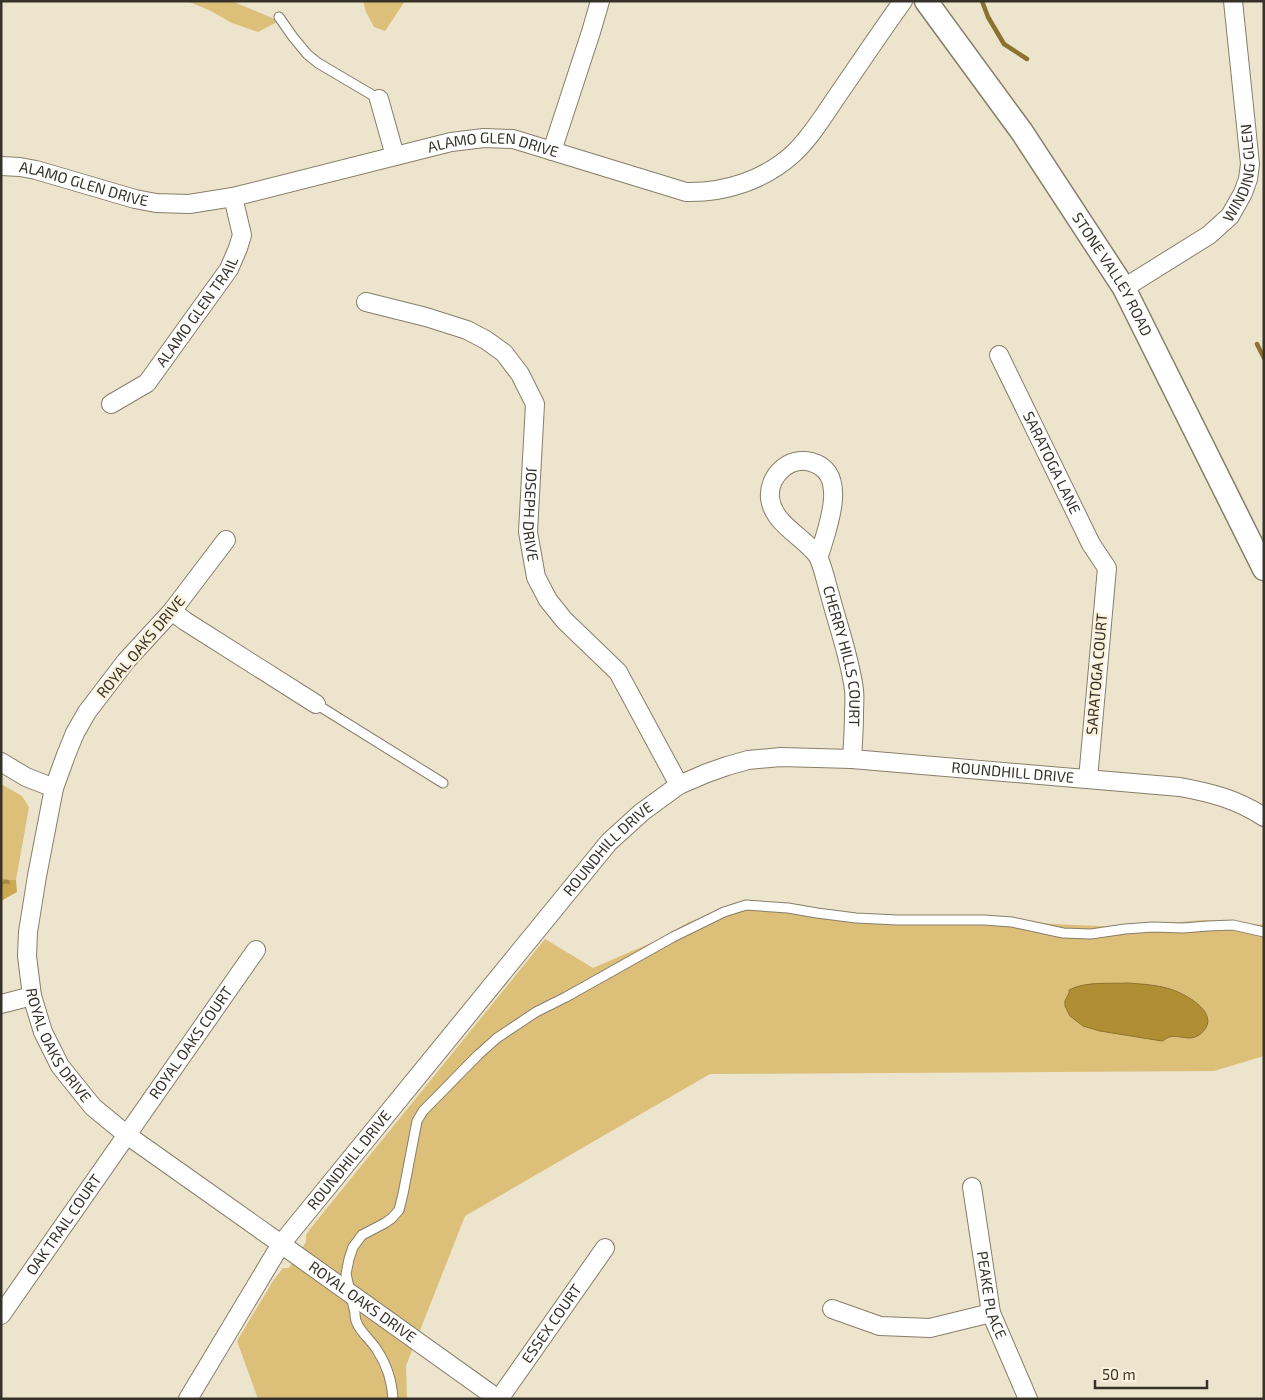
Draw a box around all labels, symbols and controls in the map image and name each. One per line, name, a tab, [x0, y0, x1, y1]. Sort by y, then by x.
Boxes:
street label: WINDING GLEN	[1219, 123, 1258, 225]
street label: ALAMO GLEN DRIVE	[425, 128, 561, 160]
street label: ALAMO GLEN DRIVE	[18, 157, 150, 209]
street label: STONE VALLEY ROAD	[1069, 209, 1156, 339]
street label: ALAMO GLEN TRAIL	[152, 253, 241, 370]
street label: SARATOGA LANE	[1020, 408, 1085, 517]
street label: JOSEPH DRIVE	[520, 467, 543, 563]
street label: CHERRY HILLS COURT	[820, 583, 865, 727]
street label: ROYAL OAKS DRIVE	[92, 592, 188, 701]
street label: SARATOGA COURT	[1082, 612, 1110, 735]
street label: ROUNDHILL DRIVE	[951, 758, 1075, 786]
street label: ROUNDHILL DRIVE	[559, 797, 656, 899]
street label: ROYAL OAKS COURT	[145, 982, 236, 1102]
street label: ROYAL OAKS DRIVE	[23, 987, 95, 1105]
street label: ROUNDHILL DRIVE	[303, 1106, 395, 1213]
street label: OAK TRAIL COURT	[22, 1170, 105, 1278]
street label: PEAKE PLACE	[974, 1250, 1011, 1341]
street label: ROYAL OAKS DRIVE	[306, 1257, 420, 1346]
street label: ESSEX COURT	[517, 1280, 585, 1366]
scale bar	[1095, 1358, 1208, 1390]
text: 50 m	[1102, 1365, 1136, 1383]

